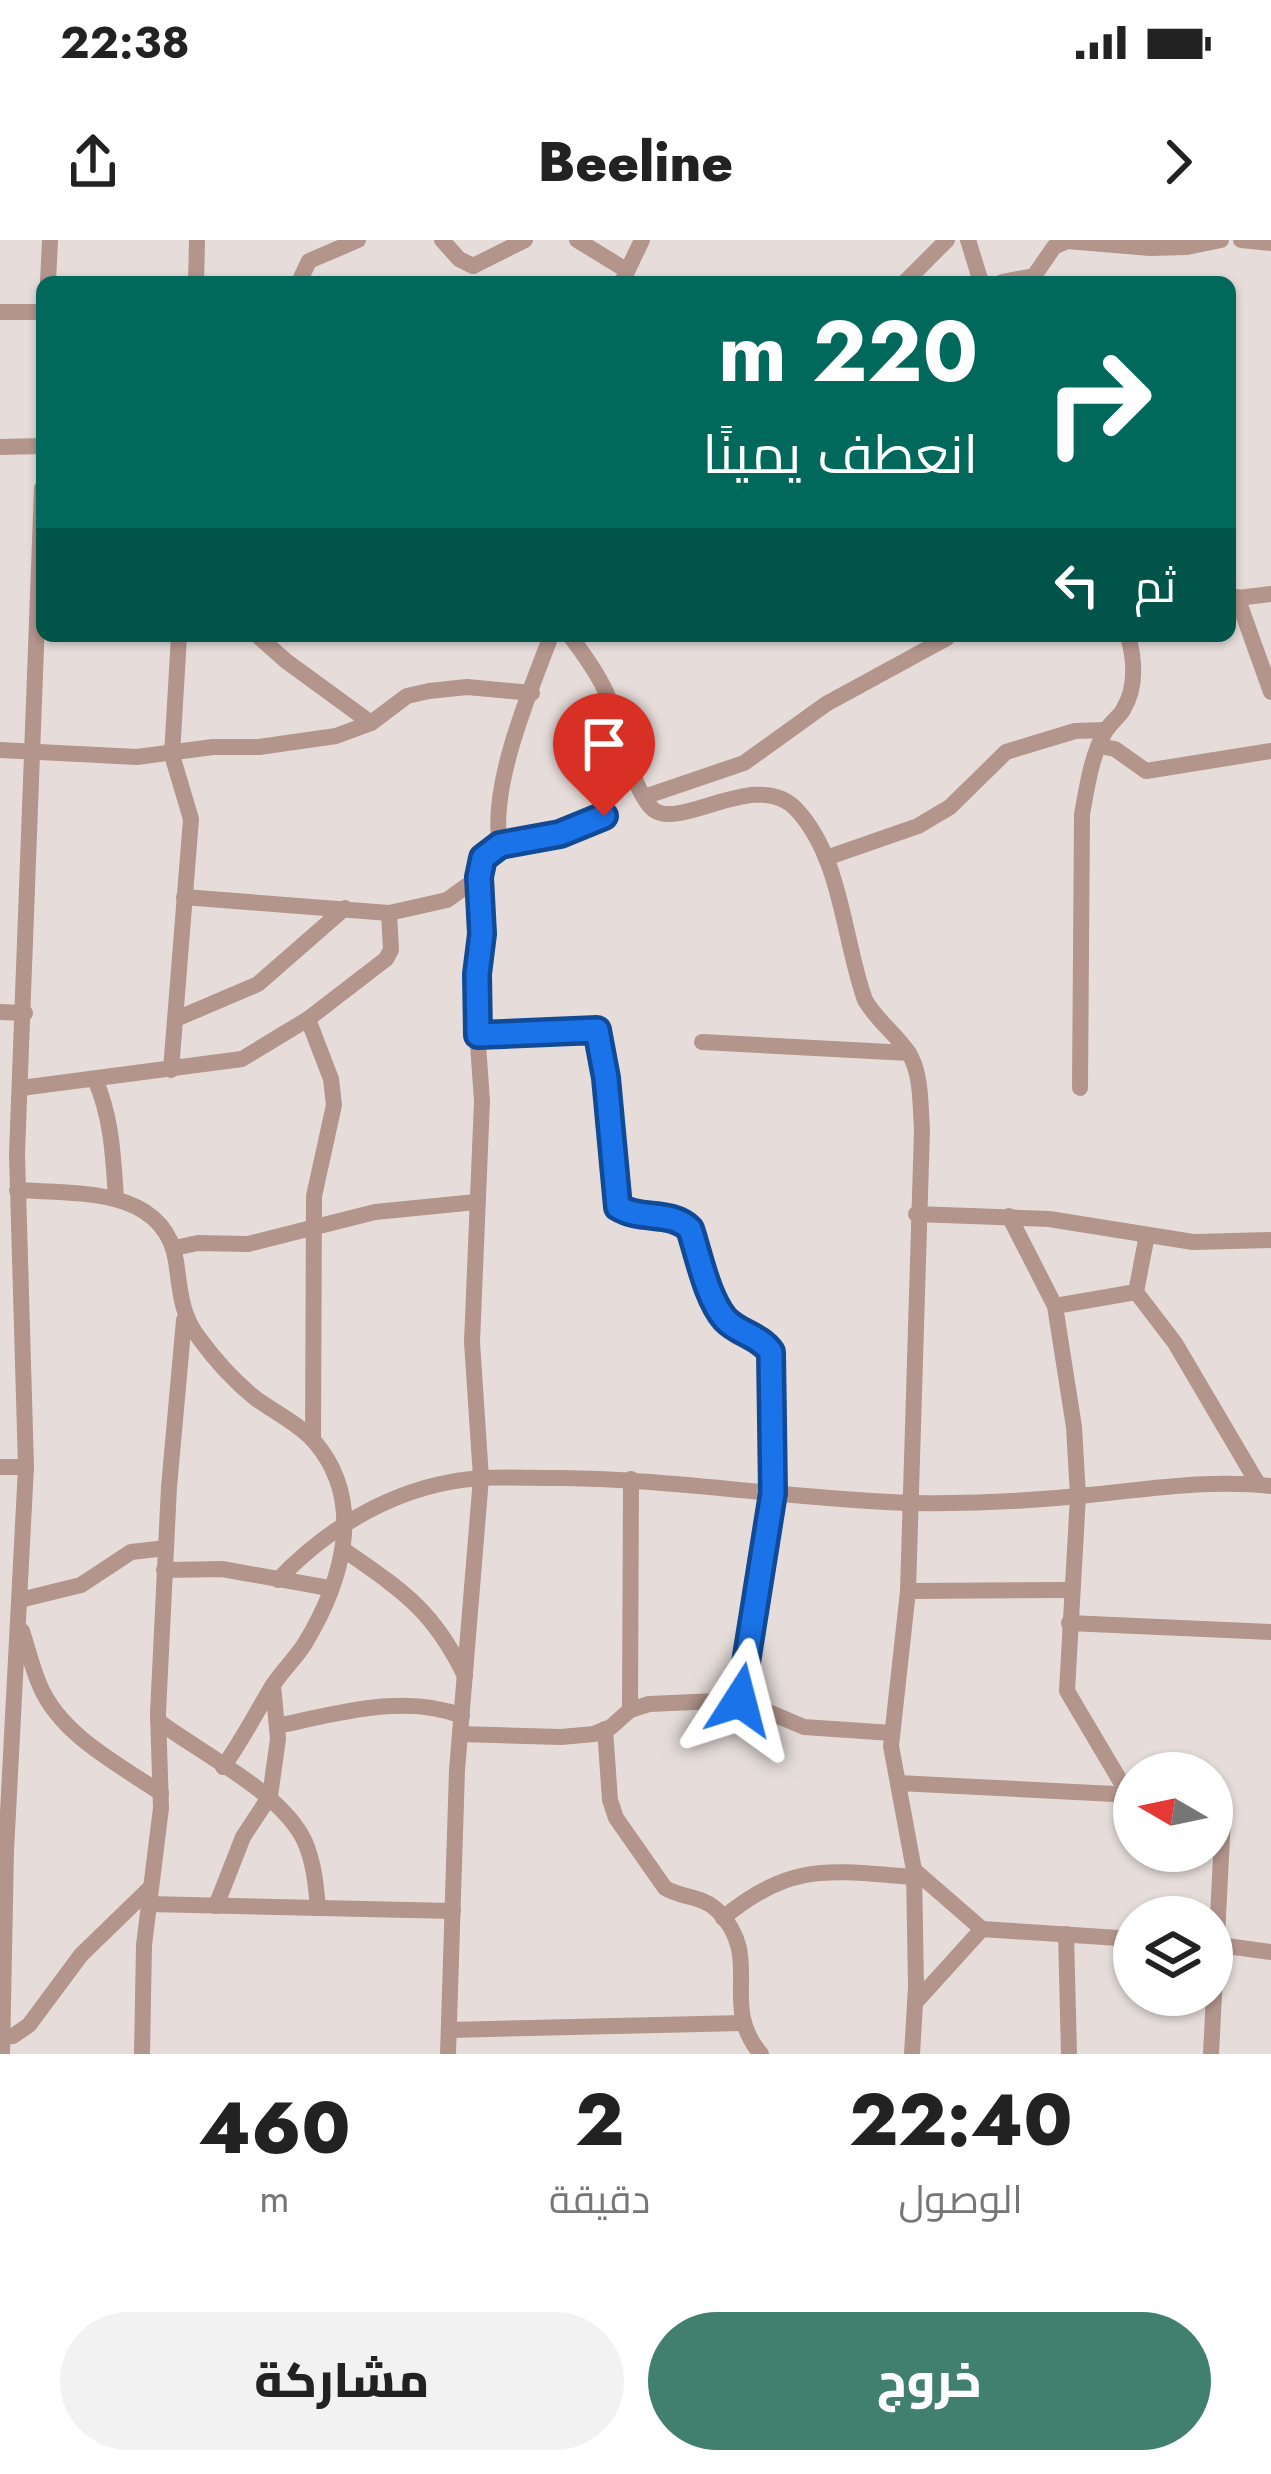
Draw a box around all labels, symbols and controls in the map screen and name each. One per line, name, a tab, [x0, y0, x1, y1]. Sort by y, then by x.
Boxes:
text: 22:38	[60, 10, 190, 75]
text: Beeline	[538, 123, 733, 201]
icon: share	[60, 129, 126, 195]
icon: forward	[1145, 129, 1211, 195]
text: 220 m	[718, 291, 978, 413]
icon: right	[1020, 324, 1176, 480]
text: انعطف يمينًا	[703, 415, 978, 493]
icon: left	[1044, 552, 1110, 618]
text: ثم	[1134, 554, 1176, 619]
pin	[553, 693, 655, 816]
icon: arrive	[571, 711, 637, 777]
position arrow	[677, 1637, 803, 1763]
north arrow	[1113, 1752, 1233, 1872]
map controls	[1113, 1752, 1233, 2016]
button: layers	[1113, 1896, 1233, 2016]
text: 2	[575, 2068, 624, 2172]
text: 22:40	[849, 2068, 1073, 2172]
text: 460	[199, 2076, 350, 2180]
text: m	[259, 2170, 290, 2227]
text: دقيقة	[549, 2171, 650, 2228]
text: الوصول	[899, 2171, 1023, 2228]
button: مشاركة	[60, 2312, 624, 2450]
button: خروج	[648, 2312, 1211, 2450]

